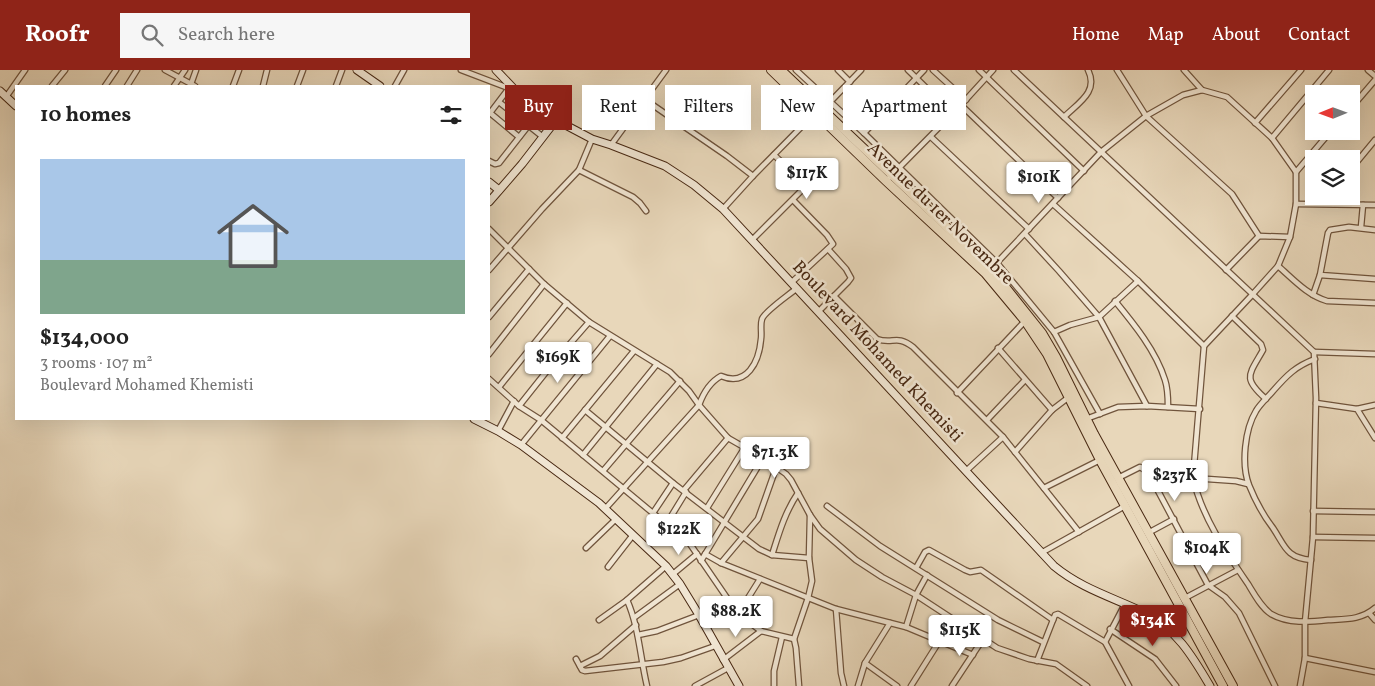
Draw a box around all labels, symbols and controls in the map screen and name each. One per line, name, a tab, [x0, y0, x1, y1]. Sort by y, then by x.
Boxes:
search box	[120, 13, 470, 58]
text: Roofr	[25, 18, 90, 52]
icon: search	[138, 21, 166, 49]
text: Search here	[178, 22, 275, 48]
text: Home	[1072, 23, 1120, 48]
text: Map	[1148, 23, 1184, 48]
text: About	[1212, 23, 1260, 48]
text: Contact	[1288, 23, 1350, 48]
chip: Buy	[505, 85, 572, 130]
chip: Rent	[582, 85, 655, 130]
chip: Filters	[665, 85, 751, 130]
chip: New	[761, 85, 833, 130]
chip: Apartment	[843, 85, 966, 130]
north arrow	[1305, 85, 1360, 140]
map controls	[1305, 85, 1360, 205]
text: 10 homes	[40, 101, 131, 130]
icon: filters	[437, 101, 465, 129]
street label: Avenue du 1er Novembre	[861, 137, 1019, 291]
button: layers	[1305, 150, 1360, 205]
pin: $117K	[772, 158, 842, 200]
pin: $101K	[1004, 162, 1074, 204]
text: $117K	[786, 163, 828, 185]
text: $101K	[1017, 167, 1061, 189]
icon: home	[208, 191, 298, 281]
street label: Boulevard Mohamed Khemisti	[786, 256, 968, 448]
text: $134,000	[40, 324, 129, 353]
pin: $169K	[523, 342, 593, 384]
text: $169K	[536, 347, 580, 369]
text: 3 rooms · 107 m²	[40, 353, 153, 375]
text: Boulevard Mohamed Khemisti	[40, 375, 254, 397]
pin: $71.3K	[734, 436, 816, 479]
text: $71.3K	[752, 442, 799, 464]
pin: $237K	[1140, 460, 1210, 502]
text: $237K	[1153, 465, 1197, 487]
pin: $122K	[644, 514, 714, 556]
text: $122K	[657, 519, 701, 541]
pin: $104K	[1172, 532, 1242, 575]
text: $104K	[1184, 538, 1230, 560]
pin: $88.2K	[695, 596, 777, 638]
text: $88.2K	[711, 601, 761, 623]
pin: $134K	[1118, 604, 1188, 647]
text: $134K	[1131, 610, 1175, 632]
pin: $115K	[925, 614, 995, 657]
text: $115K	[939, 620, 981, 642]

